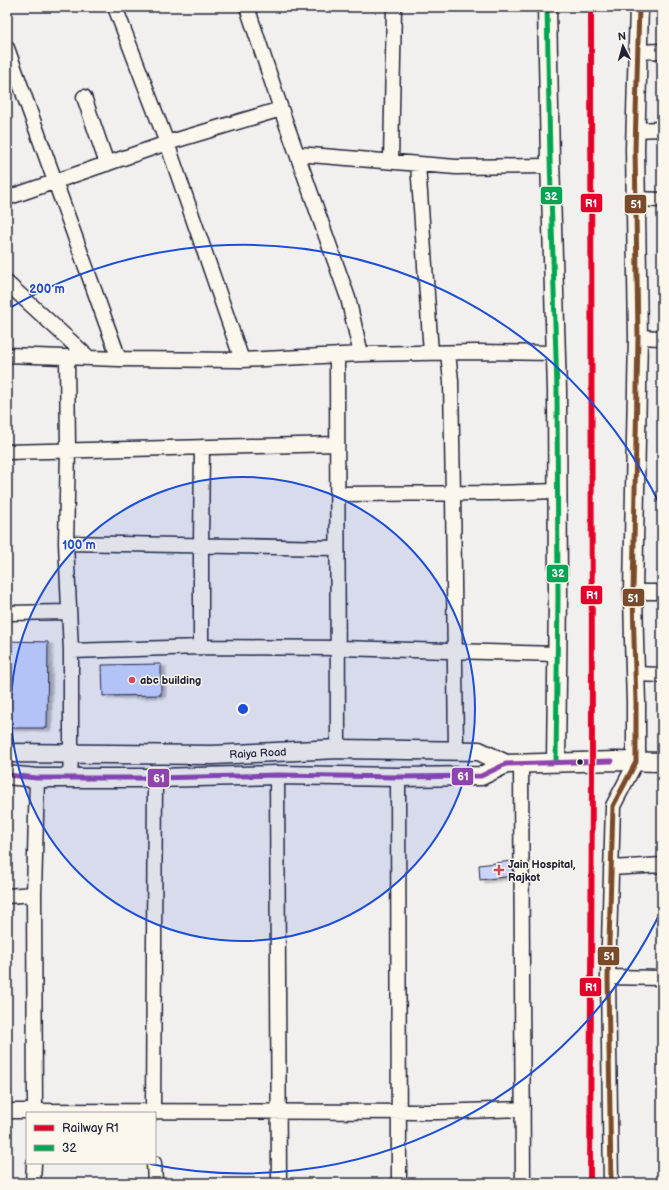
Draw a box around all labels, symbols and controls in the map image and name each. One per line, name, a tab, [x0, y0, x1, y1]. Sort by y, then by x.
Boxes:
north arrow	[603, 26, 643, 66]
text: N	[617, 30, 627, 43]
line badge: 32	[540, 186, 563, 205]
text: 32	[544, 190, 558, 203]
line badge: R1	[580, 193, 603, 213]
line badge: 51	[624, 194, 647, 214]
text: R1	[585, 197, 597, 210]
text: 51	[631, 198, 641, 211]
text: 200 m	[29, 282, 65, 297]
text: 100 m	[62, 538, 96, 553]
line badge: 32	[546, 564, 569, 583]
text: 32	[551, 567, 565, 580]
line badge: R1	[580, 585, 603, 605]
line badge: 51	[622, 588, 645, 607]
text: R1	[586, 589, 598, 602]
text: 51	[628, 592, 638, 605]
place label: abc building	[140, 674, 201, 687]
marker: abc building	[127, 675, 137, 685]
centre of rings	[236, 702, 250, 716]
street label: Raiya Road	[229, 745, 287, 761]
unlabelled marker	[575, 757, 585, 767]
line badge: 61	[451, 767, 474, 786]
line badge: 61	[147, 768, 170, 788]
text: 61	[457, 770, 469, 783]
text: 61	[153, 772, 165, 785]
place label: Jain Hospital, Rajkot	[508, 858, 575, 884]
marker: Jain Hospital, Rajkot	[493, 864, 505, 876]
line badge: 51	[597, 946, 620, 966]
text: 51	[604, 950, 614, 963]
line badge: R1	[579, 977, 602, 997]
text: R1	[585, 981, 597, 994]
legend	[26, 1112, 156, 1164]
text: Railway R1	[62, 1121, 119, 1136]
text: 32	[62, 1141, 76, 1156]

